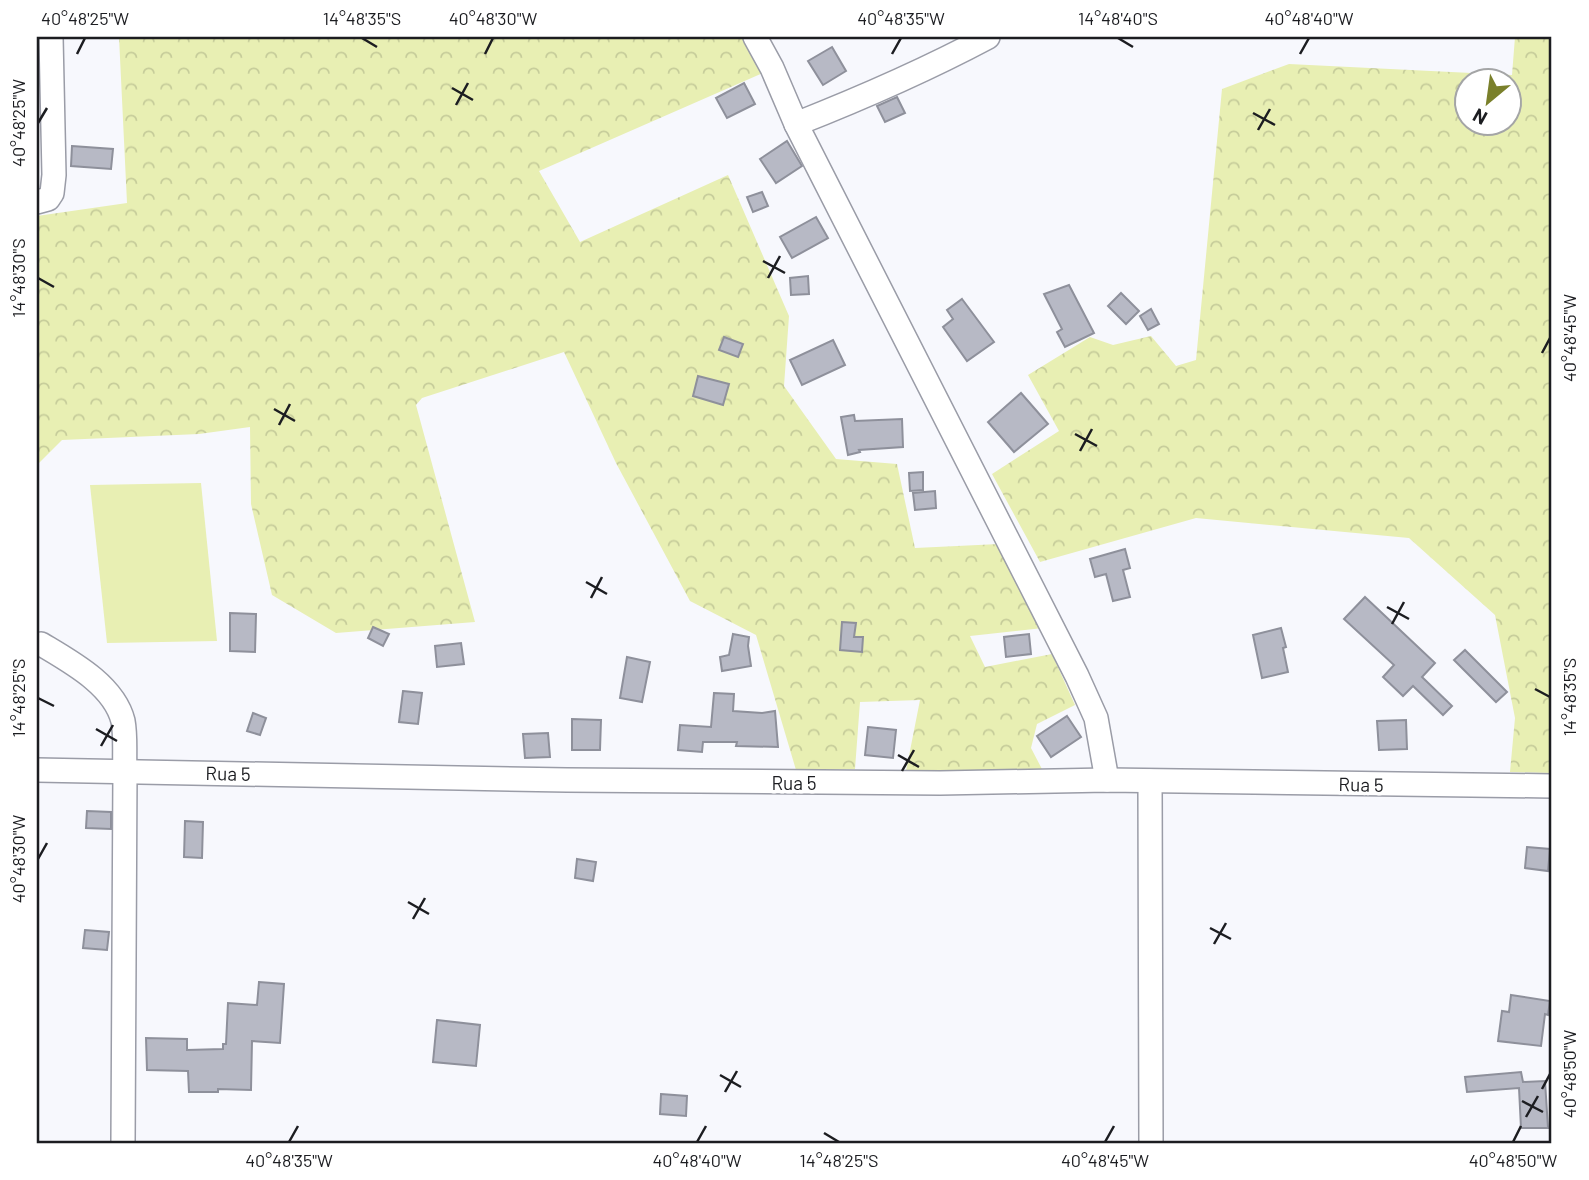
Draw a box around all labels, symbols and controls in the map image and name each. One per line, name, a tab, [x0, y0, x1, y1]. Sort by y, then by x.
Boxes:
text: 40°48'25"W	[41, 7, 129, 29]
text: 14°48'35"S	[323, 7, 401, 29]
text: 40°48'30"W	[449, 7, 537, 29]
text: 40°48'35"W	[857, 7, 945, 29]
text: 14°48'40"S	[1078, 7, 1158, 29]
text: 40°48'40"W	[1264, 7, 1354, 29]
north arrow	[1452, 66, 1522, 136]
text: 40°48'25"W	[7, 79, 29, 167]
text: N	[1468, 104, 1491, 130]
text: 14°48'30"S	[7, 238, 29, 318]
text: 40°48'45"W	[1558, 294, 1580, 382]
text: 14°48'35"S	[1558, 658, 1580, 736]
text: 14°48'25"S	[7, 659, 29, 737]
street label: Rua 5	[205, 761, 251, 785]
street label: Rua 5	[771, 771, 817, 794]
street label: Rua 5	[1338, 772, 1384, 796]
text: 40°48'30"W	[7, 815, 29, 903]
text: 40°48'50"W	[1558, 1030, 1580, 1118]
text: 40°48'35"W	[245, 1149, 333, 1171]
text: 40°48'40"W	[652, 1149, 742, 1171]
text: 14°48'25"S	[800, 1149, 878, 1171]
text: 40°48'45"W	[1061, 1149, 1149, 1171]
text: 40°48'50"W	[1469, 1149, 1557, 1171]

